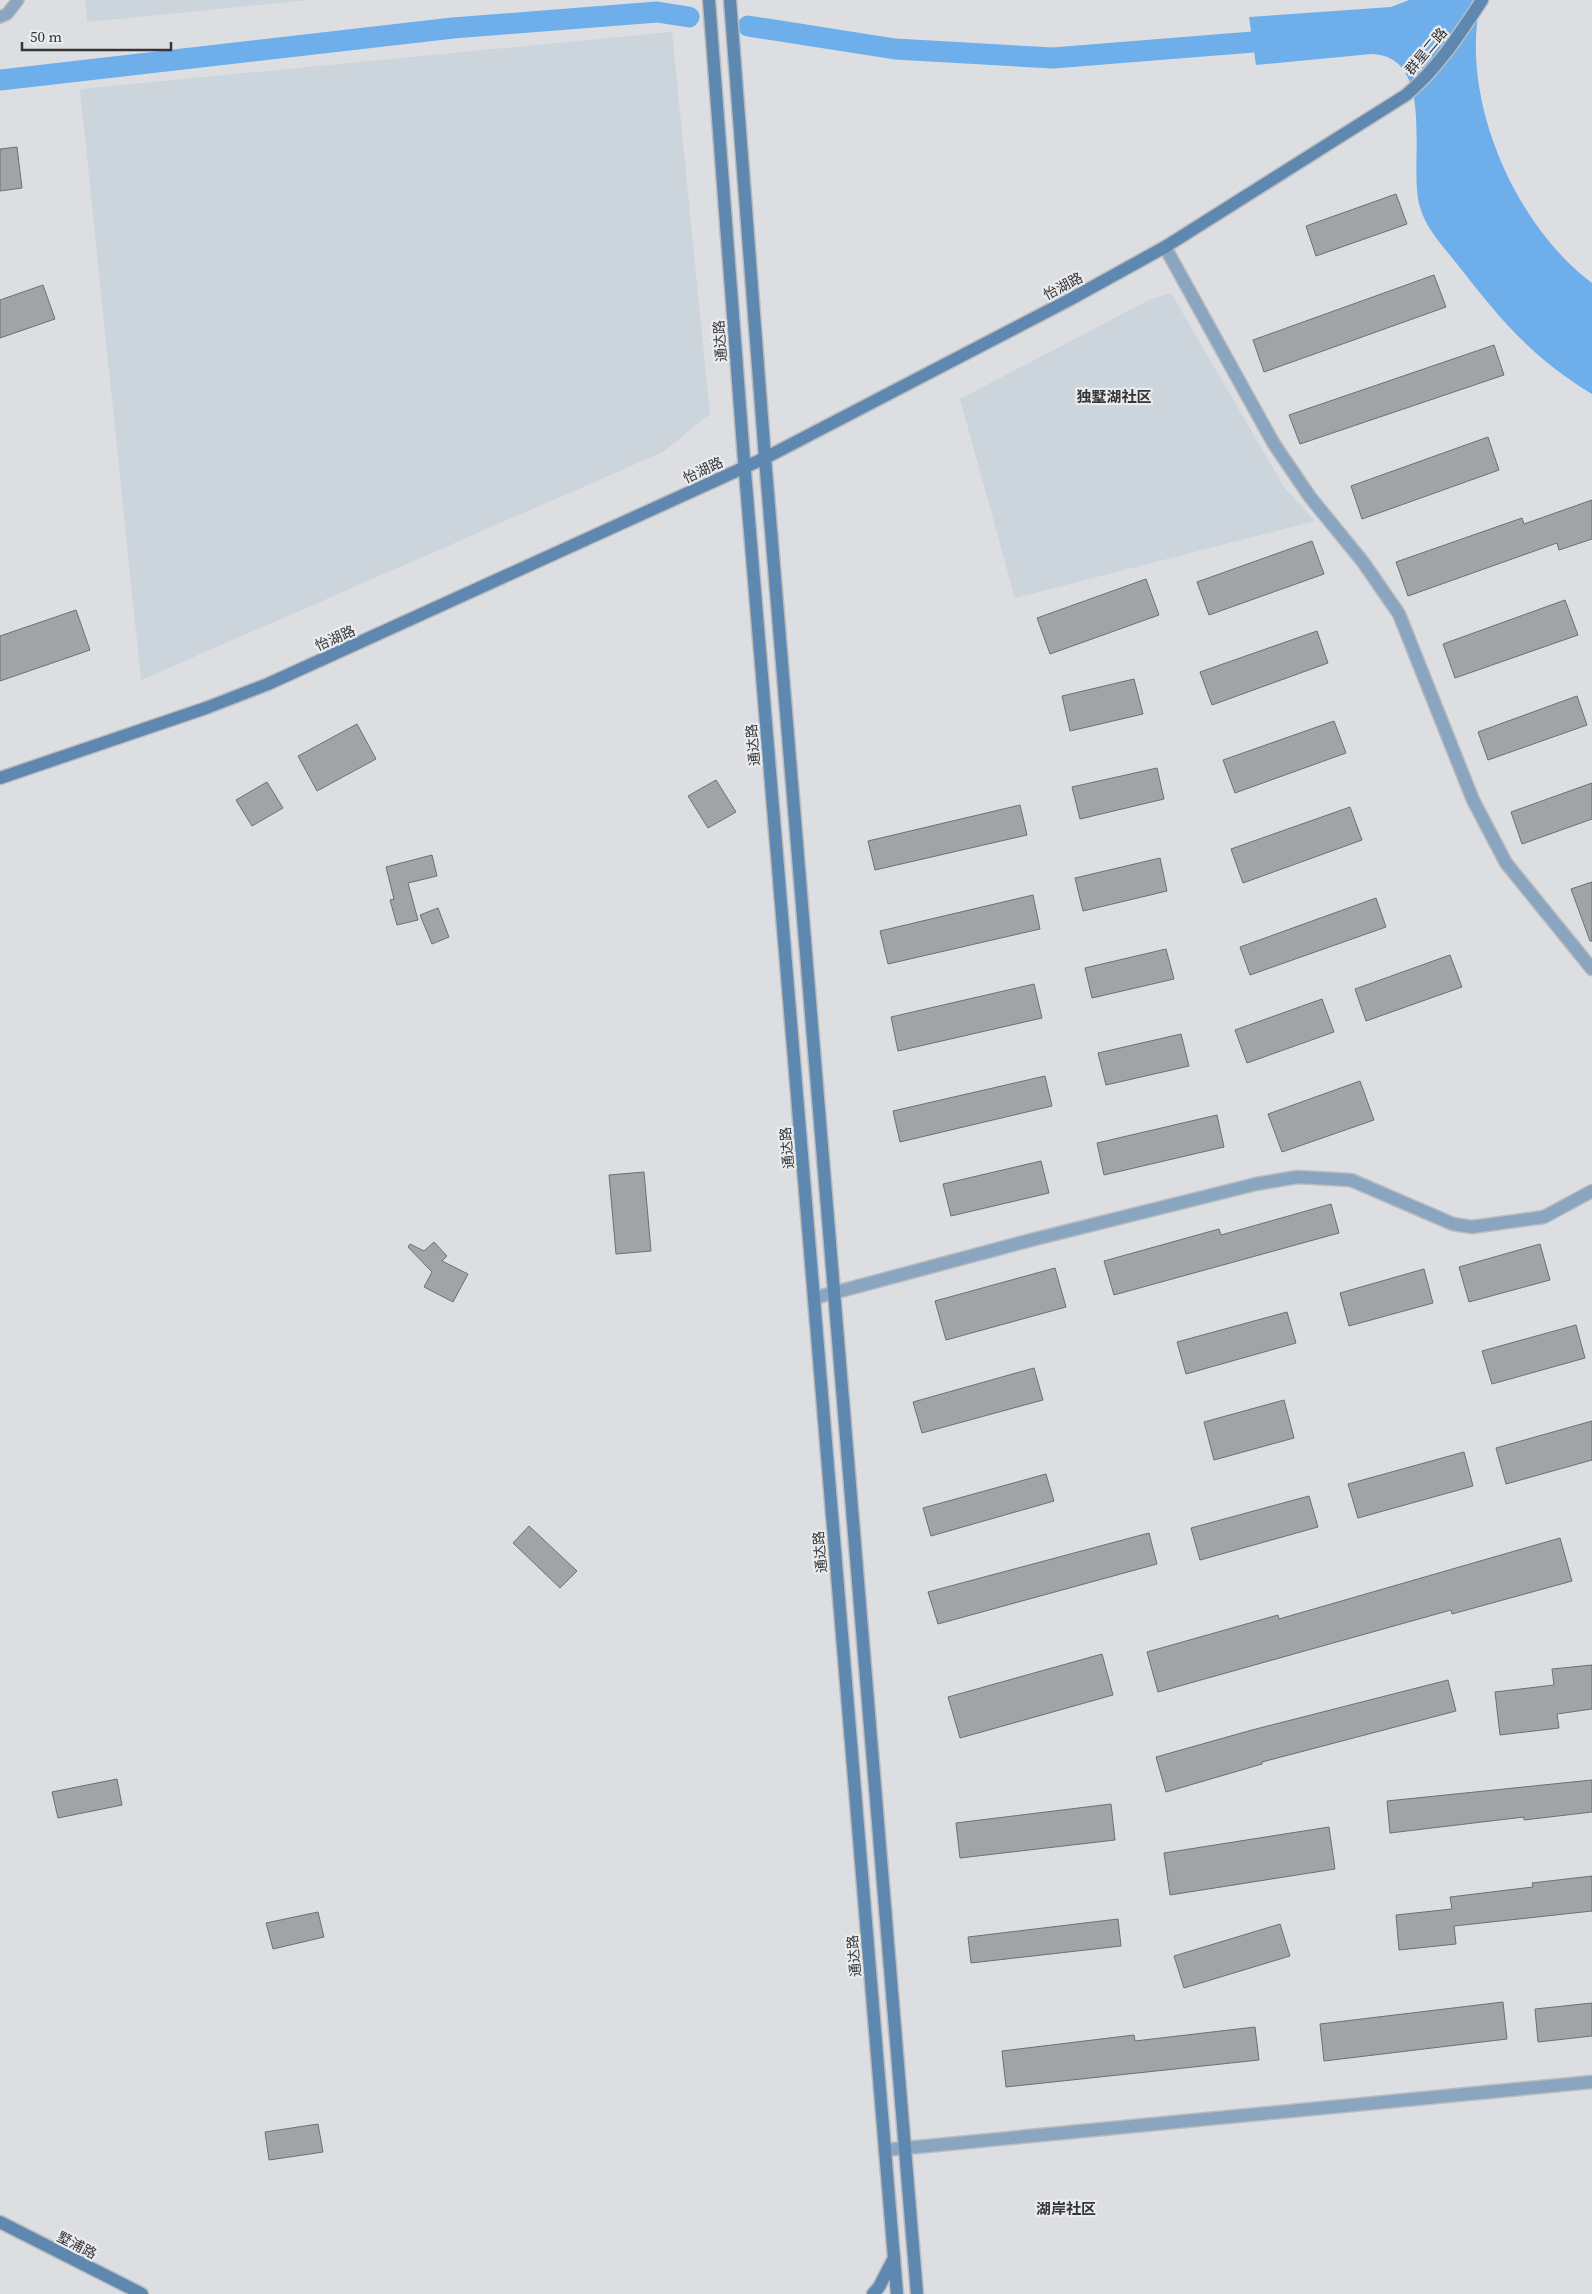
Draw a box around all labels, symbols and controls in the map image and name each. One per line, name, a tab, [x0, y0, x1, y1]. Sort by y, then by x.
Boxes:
scale bar	[22, 20, 171, 52]
street label: 群星二路	[1400, 23, 1452, 79]
text: 50 m	[30, 26, 62, 47]
street label: 怡湖路	[1040, 267, 1086, 305]
street label: 通达路	[709, 319, 731, 363]
district label: 独墅湖社区	[1076, 386, 1152, 407]
street label: 怡湖路	[680, 452, 726, 488]
street label: 怡湖路	[312, 620, 358, 656]
street label: 通达路	[741, 723, 765, 767]
street label: 通达路	[775, 1126, 799, 1170]
street label: 通达路	[808, 1530, 832, 1574]
street label: 通达路	[842, 1934, 866, 1978]
district label: 湖岸社区	[1036, 2198, 1096, 2219]
street label: 墅浦路	[54, 2227, 100, 2263]

